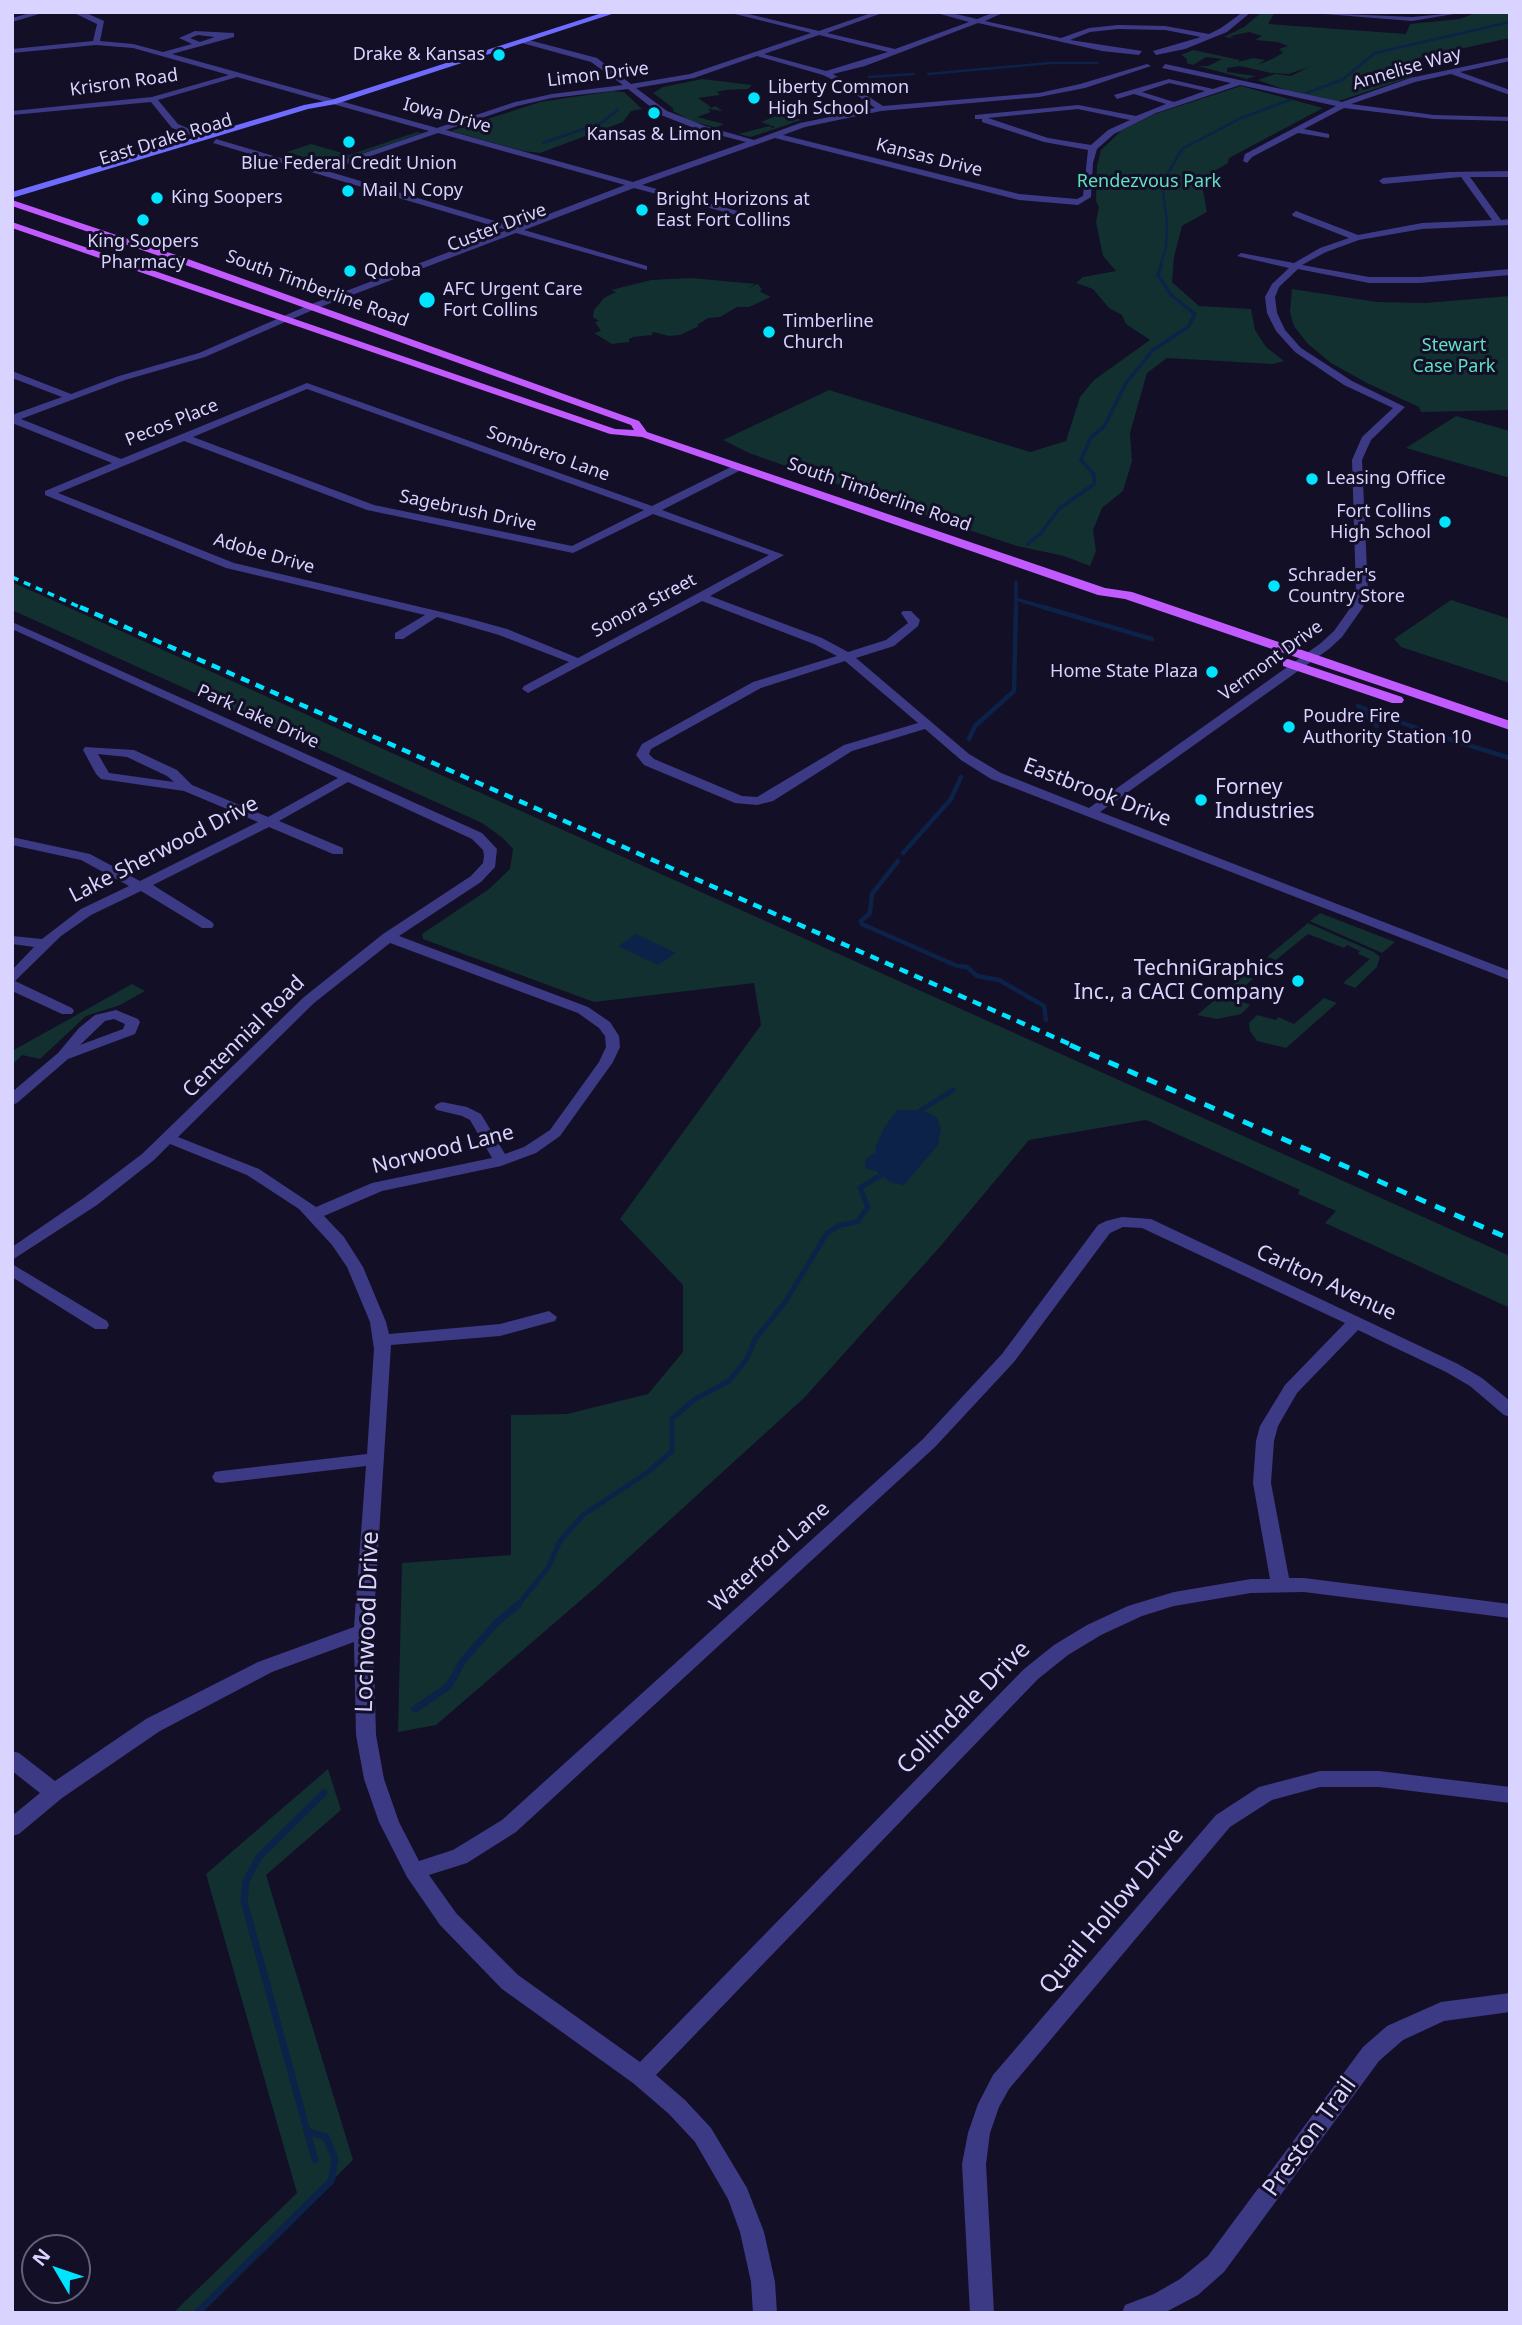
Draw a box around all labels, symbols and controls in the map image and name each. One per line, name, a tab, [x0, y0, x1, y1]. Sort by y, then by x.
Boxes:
street label: Annelise Way	[1350, 43, 1464, 95]
place label: Drake & Kansas	[353, 44, 485, 66]
marker: Drake & Kansas	[491, 47, 507, 63]
street label: Limon Drive	[546, 58, 650, 92]
street label: Krisron Road	[69, 65, 179, 101]
place label: Liberty Common High School	[768, 77, 909, 119]
marker: Liberty Common High School	[746, 90, 762, 106]
street label: Iowa Drive	[401, 94, 493, 138]
marker: Kansas & Limon	[646, 105, 662, 121]
street label: East Drake Road	[97, 110, 235, 170]
place label: Kansas & Limon	[586, 124, 722, 146]
marker: Blue Federal Credit Union	[341, 134, 357, 150]
street label: Kansas Drive	[874, 134, 984, 182]
place label: Blue Federal Credit Union	[241, 153, 457, 175]
park label: Rendezvous Park	[1077, 171, 1221, 193]
place label: Mail N Copy	[362, 180, 463, 202]
marker: Mail N Copy	[340, 183, 356, 199]
place label: King Soopers	[171, 187, 283, 209]
place label: Bright Horizons at East Fort Collins	[656, 189, 810, 232]
marker: King Soopers	[149, 190, 165, 206]
street label: Custer Drive	[444, 199, 550, 257]
marker: Bright Horizons at East Fort Collins	[634, 202, 650, 218]
marker: King Soopers Pharmacy	[135, 212, 151, 228]
place label: King Soopers Pharmacy	[87, 231, 199, 274]
street label: South Timberline Road	[223, 246, 411, 332]
place label: Qdoba	[364, 260, 421, 282]
marker: Qdoba	[342, 263, 358, 279]
place label: AFC Urgent Care Fort Collins	[443, 279, 583, 322]
marker: AFC Urgent Care Fort Collins	[417, 290, 437, 310]
place label: Timberline Church	[783, 311, 874, 354]
marker: Timberline Church	[761, 324, 777, 340]
park label: Stewart Case Park	[1413, 335, 1495, 378]
street label: Pecos Place	[122, 395, 222, 451]
street label: Sombrero Lane	[484, 422, 612, 486]
street label: South Timberline Road	[784, 453, 974, 537]
place label: Leasing Office	[1326, 468, 1446, 490]
marker: Leasing Office	[1304, 471, 1320, 487]
street label: Sagebrush Drive	[397, 486, 539, 536]
place label: Fort Collins High School	[1330, 501, 1431, 544]
marker: Fort Collins High School	[1437, 514, 1453, 530]
street label: Adobe Drive	[211, 529, 317, 579]
place label: Schrader's Country Store	[1288, 565, 1405, 608]
street label: Sonora Street	[588, 569, 700, 643]
marker: Schrader's Country Store	[1266, 578, 1282, 594]
street label: Vermont Drive	[1215, 616, 1327, 706]
place label: Home State Plaza	[1050, 661, 1198, 683]
marker: Home State Plaza	[1204, 664, 1220, 680]
street label: Park Lake Drive	[194, 680, 322, 754]
place label: Poudre Fire Authority Station 10	[1303, 706, 1471, 748]
marker: Poudre Fire Authority Station 10	[1281, 719, 1297, 735]
street label: Eastbrook Drive	[1020, 753, 1174, 833]
place label: Forney Industries	[1215, 775, 1315, 825]
street label: Lake Sherwood Drive	[65, 791, 263, 909]
marker: Forney Industries	[1193, 792, 1209, 808]
place label: TechniGraphics Inc., a CACI Company	[1074, 956, 1284, 1006]
street label: Centennial Road	[178, 971, 310, 1103]
marker: TechniGraphics Inc., a CACI Company	[1290, 973, 1306, 989]
street label: Norwood Lane	[369, 1120, 517, 1180]
street label: Carlton Avenue	[1252, 1240, 1400, 1326]
street label: Waterford Lane	[705, 1496, 835, 1618]
street label: Lochwood Drive	[350, 1531, 386, 1713]
street label: Collindale Drive	[891, 1635, 1037, 1781]
street label: Quail Hollow Drive	[1034, 1822, 1190, 2000]
street label: Preston Trail	[1257, 2072, 1363, 2202]
north arrow	[21, 2234, 91, 2304]
text: N	[26, 2243, 56, 2271]

